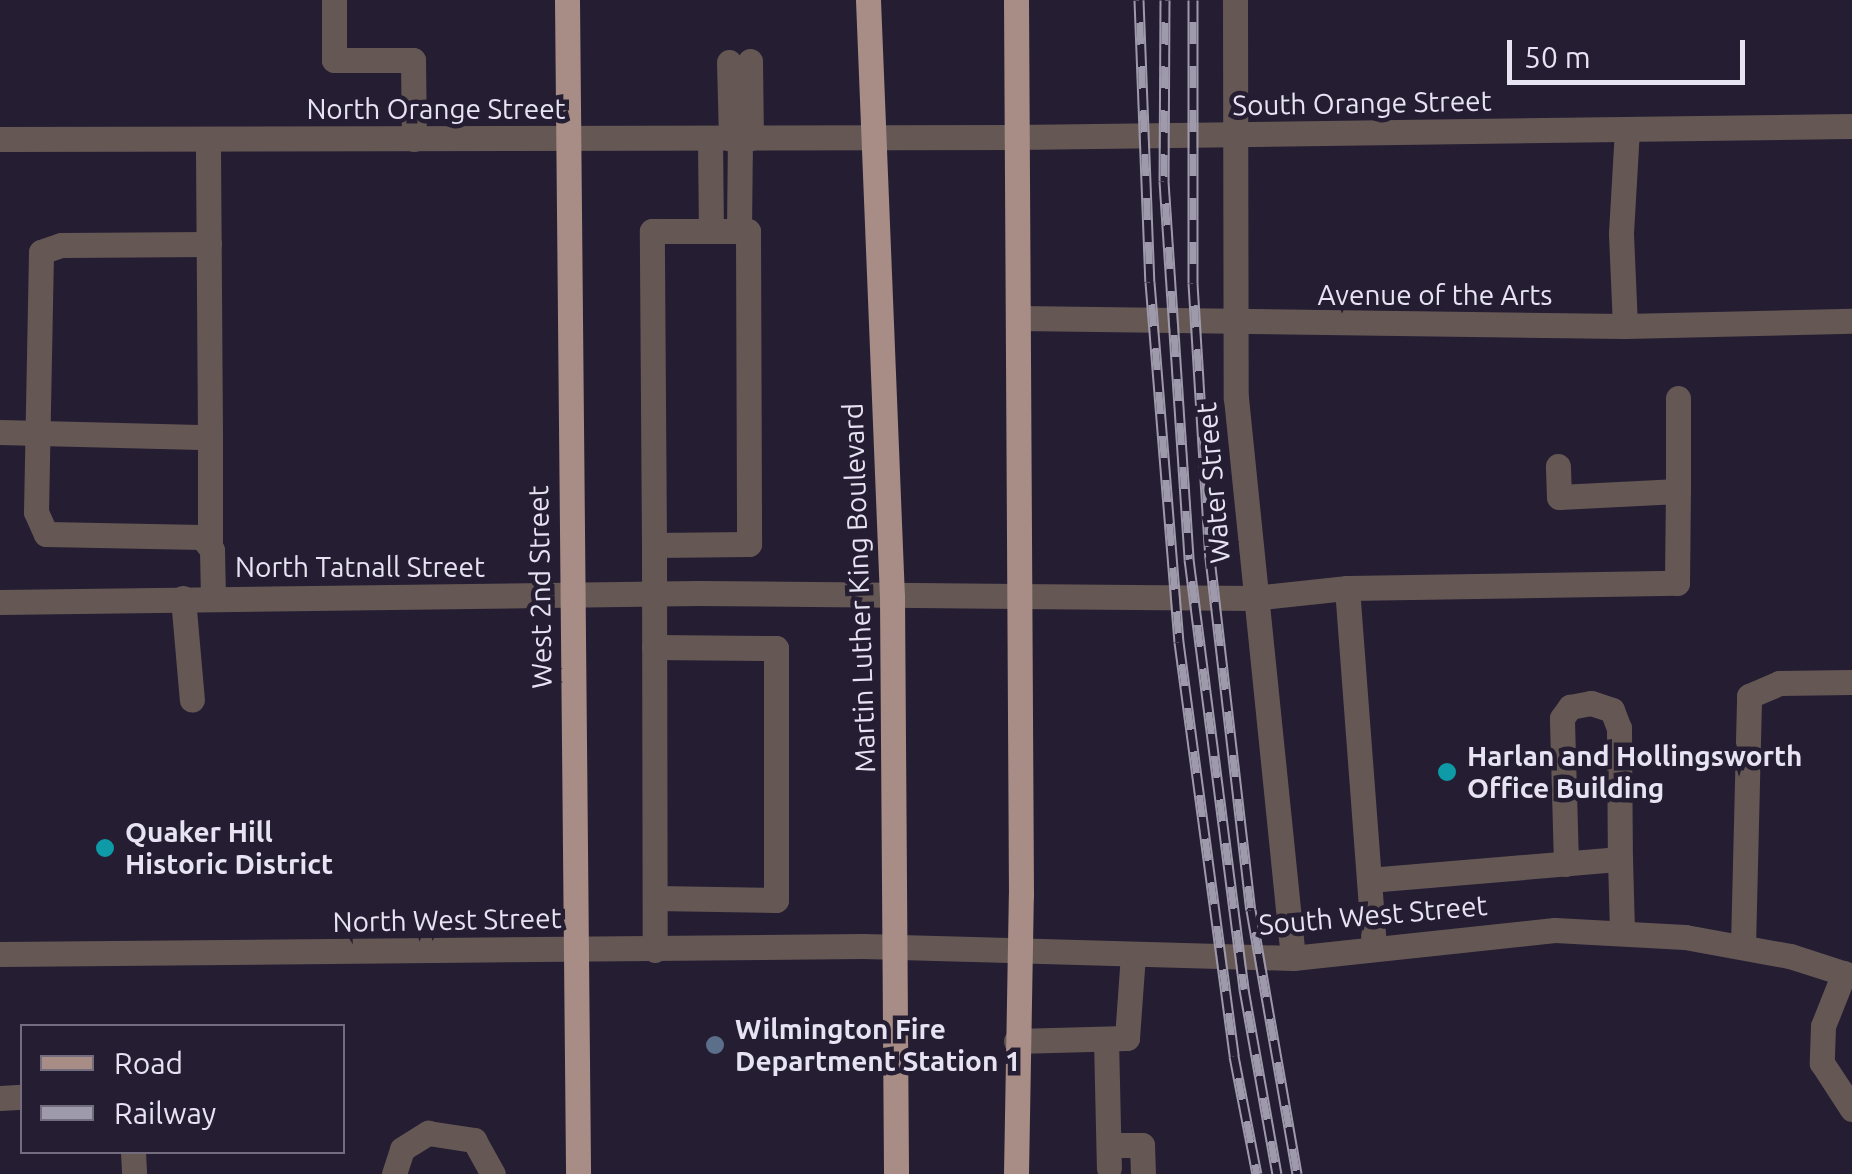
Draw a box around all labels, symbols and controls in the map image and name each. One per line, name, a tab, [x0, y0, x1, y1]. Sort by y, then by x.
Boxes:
scale bar	[1512, 20, 1750, 82]
text: 50 m	[1524, 40, 1591, 74]
street label: South Orange Street	[1232, 84, 1492, 122]
street label: North Orange Street	[306, 92, 566, 126]
street label: Avenue of the Arts	[1317, 278, 1553, 312]
street label: Water Street	[1189, 401, 1237, 565]
street label: Martin Luther King Boulevard	[836, 402, 882, 774]
street label: West 2nd Street	[521, 485, 559, 689]
street label: North Tatnall Street	[235, 550, 485, 584]
place label: Harlan and Hollingsworth Office Building	[1467, 739, 1802, 805]
marker: Harlan and Hollingsworth Office Building	[1436, 761, 1458, 783]
place label: Quaker Hill Historic District	[125, 815, 333, 881]
marker: Quaker Hill Historic District	[94, 837, 116, 859]
street label: South West Street	[1257, 888, 1489, 942]
street label: North West Street	[332, 901, 562, 939]
place label: Wilmington Fire Department Station 1	[735, 1012, 1021, 1078]
legend	[20, 1024, 345, 1154]
marker: Wilmington Fire Department Station 1	[704, 1034, 726, 1056]
text: Road	[114, 1046, 183, 1080]
text: Railway	[114, 1096, 216, 1130]

